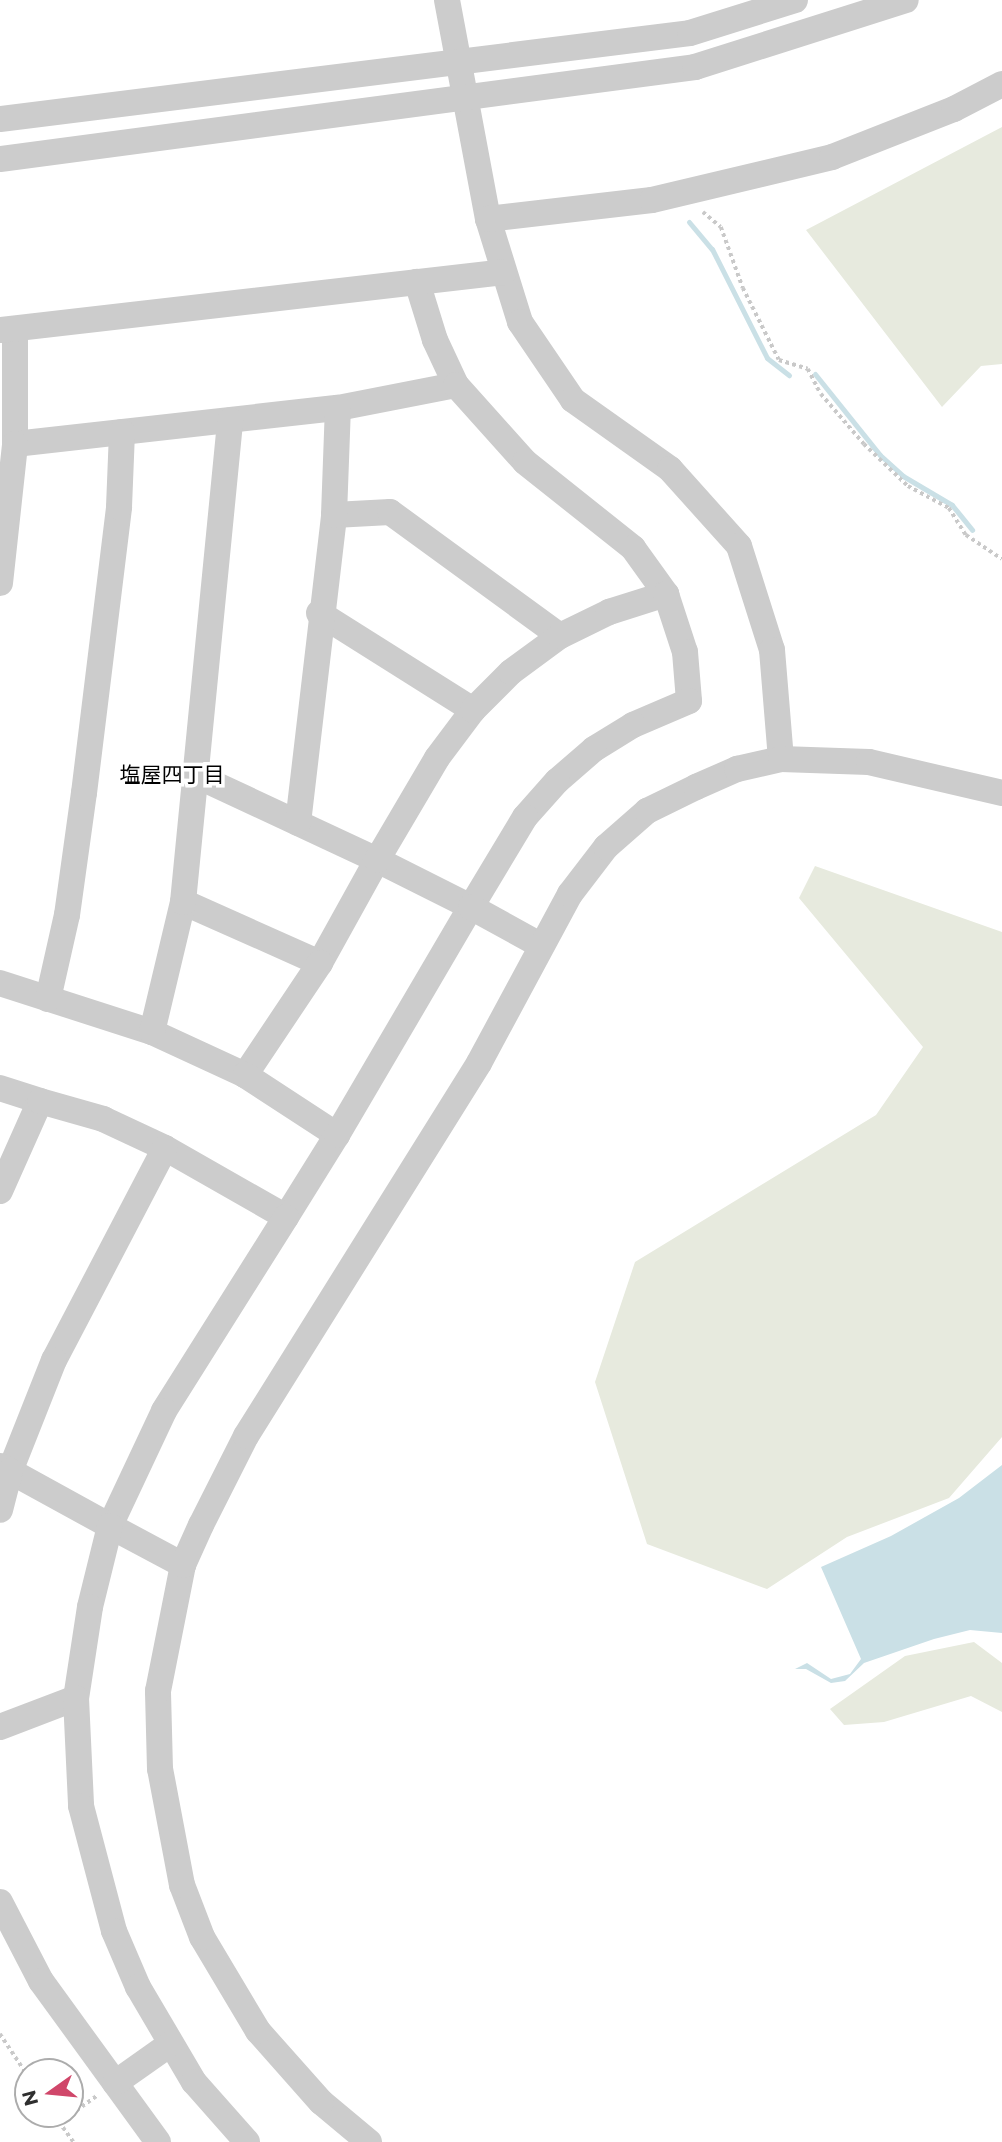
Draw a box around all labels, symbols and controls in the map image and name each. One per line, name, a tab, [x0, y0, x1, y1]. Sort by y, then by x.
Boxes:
district label: 塩屋四丁目	[120, 762, 224, 788]
north arrow	[14, 2058, 84, 2128]
text: N	[17, 2088, 43, 2108]

